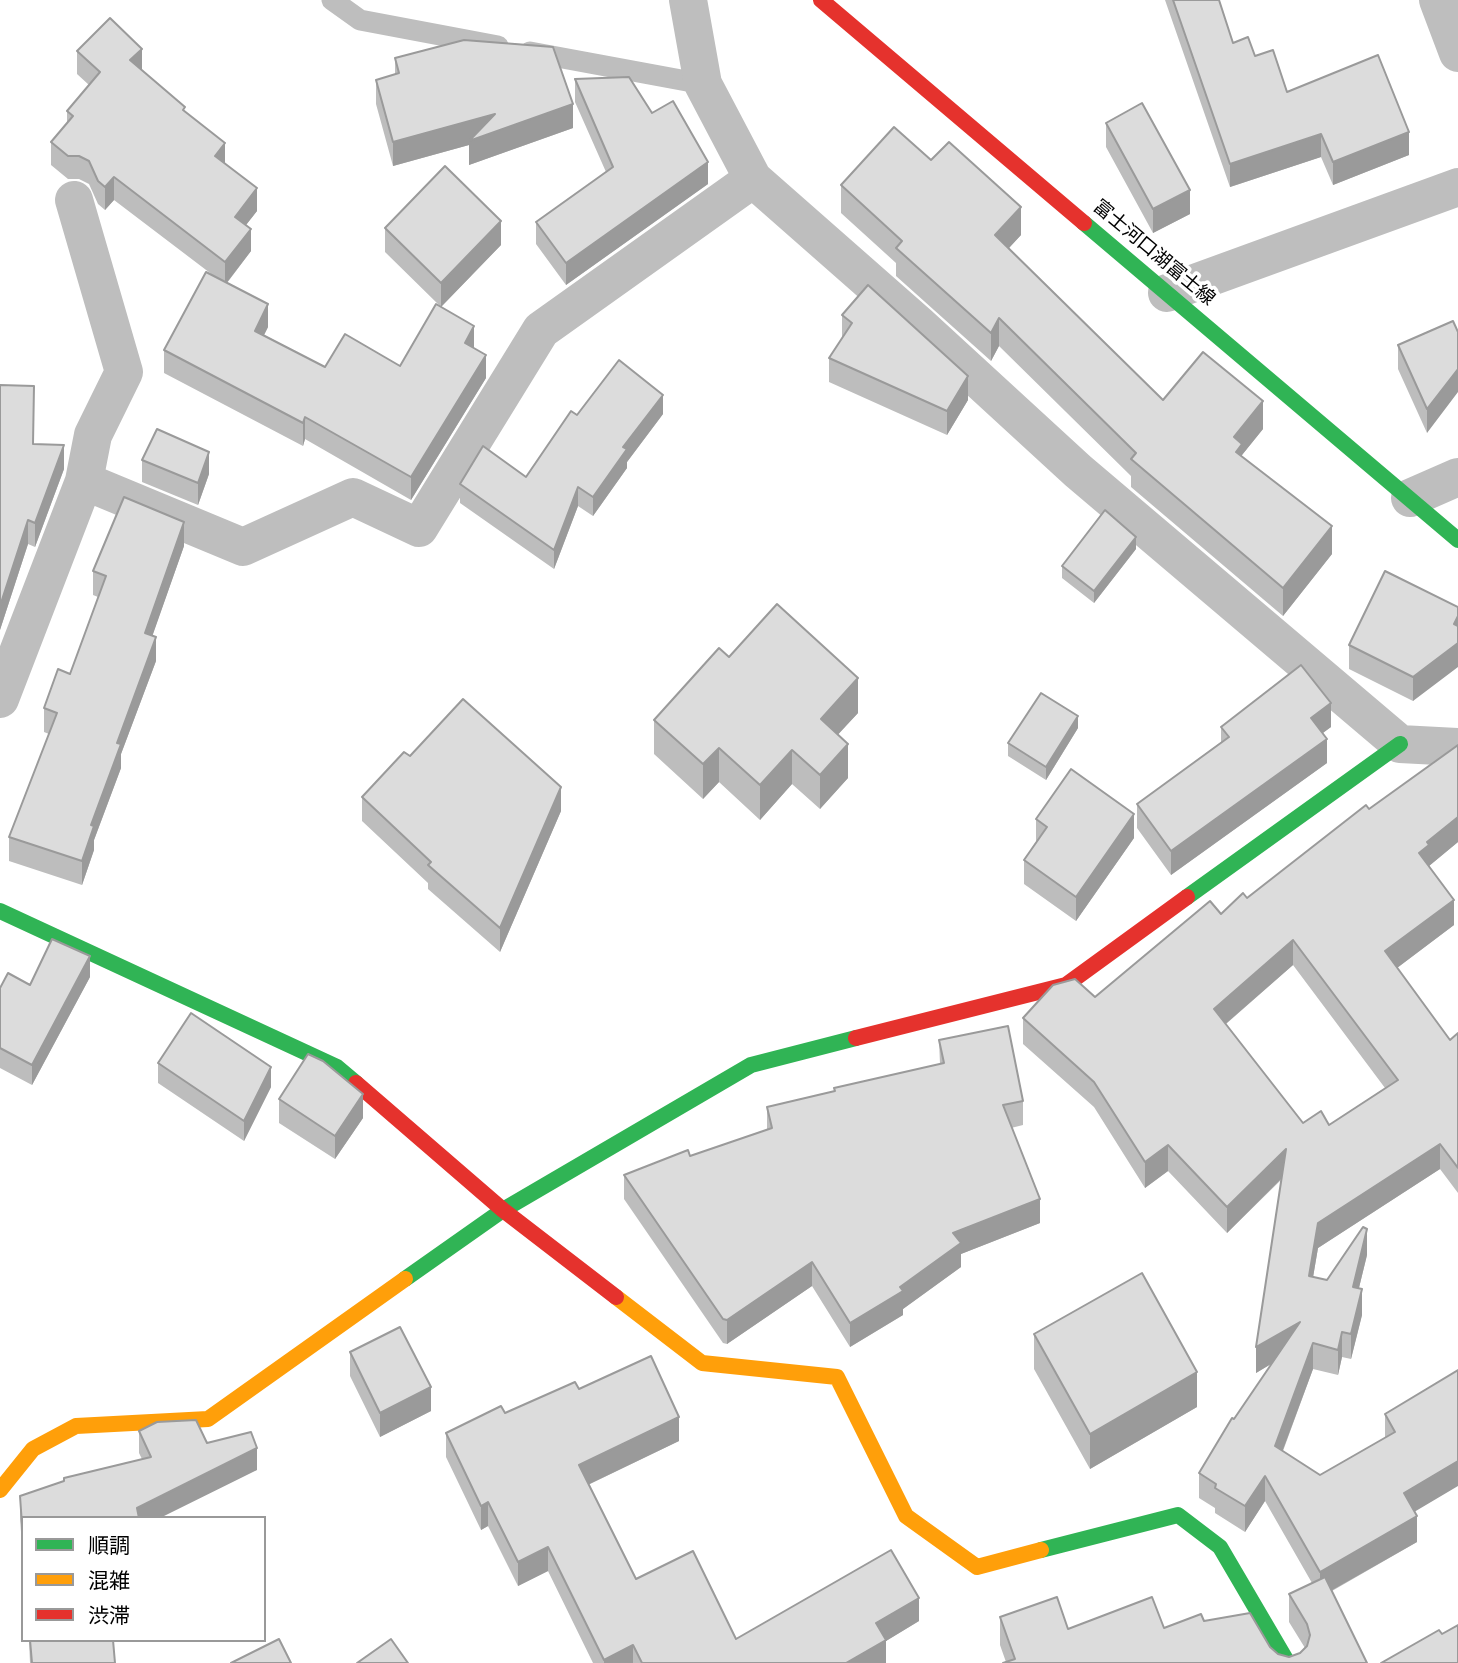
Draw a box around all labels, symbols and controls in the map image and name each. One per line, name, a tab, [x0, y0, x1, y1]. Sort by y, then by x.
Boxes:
street label: 富士河口湖富士線	[1087, 196, 1219, 312]
legend	[21, 1516, 266, 1642]
text: 順調	[88, 1531, 130, 1561]
text: 混雑	[88, 1566, 130, 1596]
text: 渋滞	[88, 1601, 130, 1631]

